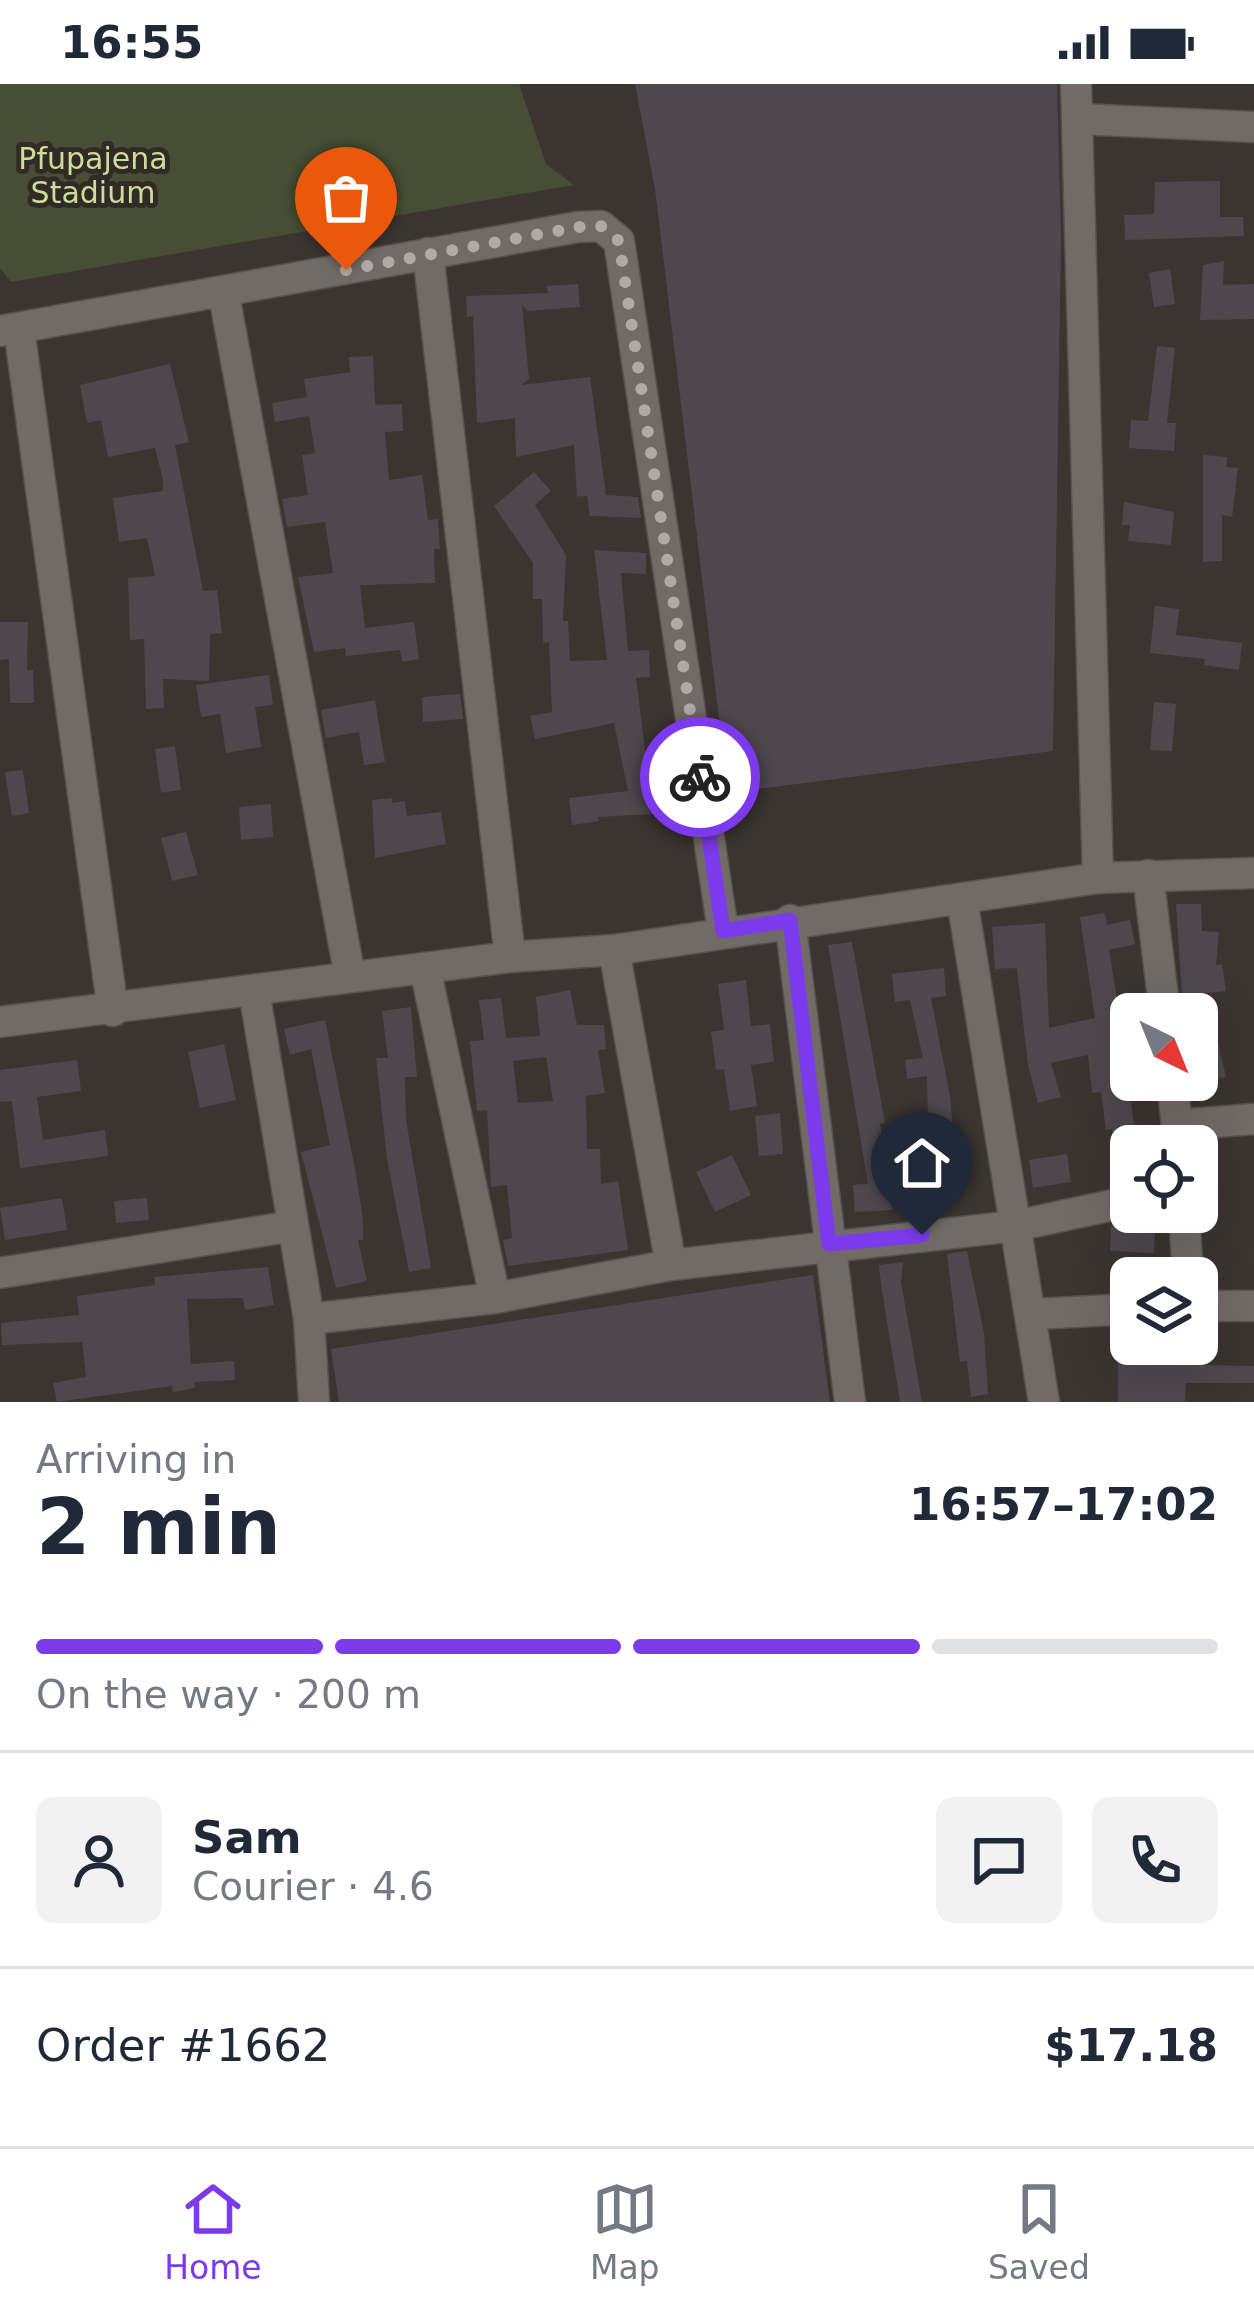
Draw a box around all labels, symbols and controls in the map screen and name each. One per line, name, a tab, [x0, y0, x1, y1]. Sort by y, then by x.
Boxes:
text: 16:55	[60, 16, 203, 69]
park label: Pfupajena Stadium	[18, 141, 168, 210]
pin	[295, 147, 397, 270]
icon: bag	[313, 165, 379, 231]
courier	[640, 717, 760, 837]
icon: bike	[667, 744, 733, 810]
north arrow	[1110, 993, 1218, 1101]
map controls	[1110, 993, 1218, 1365]
pin	[871, 1112, 973, 1235]
button: locate	[1110, 1125, 1218, 1233]
icon: home	[889, 1130, 955, 1196]
button: layers	[1110, 1257, 1218, 1365]
text: Arriving in	[36, 1437, 236, 1482]
text: 16:57–17:02	[909, 1478, 1218, 1531]
text: 2 min	[36, 1482, 281, 1572]
text: On the way · 200 m	[36, 1672, 421, 1717]
button: person	[36, 1797, 162, 1923]
button: chat	[936, 1797, 1062, 1923]
button: phone	[1092, 1797, 1218, 1923]
text: Sam	[192, 1811, 302, 1864]
text: Courier · 4.6	[192, 1864, 434, 1909]
text: Order #1662	[36, 2019, 330, 2072]
text: $17.18	[1044, 2019, 1218, 2072]
tab: Home	[164, 2176, 262, 2287]
tab: Map	[590, 2176, 660, 2287]
tab: Saved	[988, 2176, 1090, 2287]

